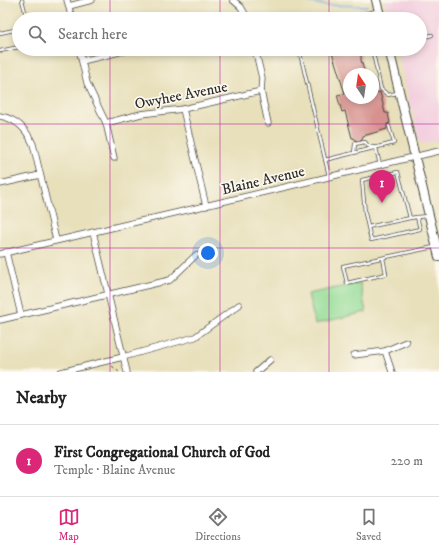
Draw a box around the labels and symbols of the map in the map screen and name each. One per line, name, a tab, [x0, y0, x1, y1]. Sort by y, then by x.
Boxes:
north arrow	[343, 68, 379, 104]
street label: Owyhee Avenue	[133, 77, 229, 114]
street label: Blaine Avenue	[220, 162, 306, 199]
pin: 1	[369, 170, 395, 203]
your location	[198, 243, 218, 263]

